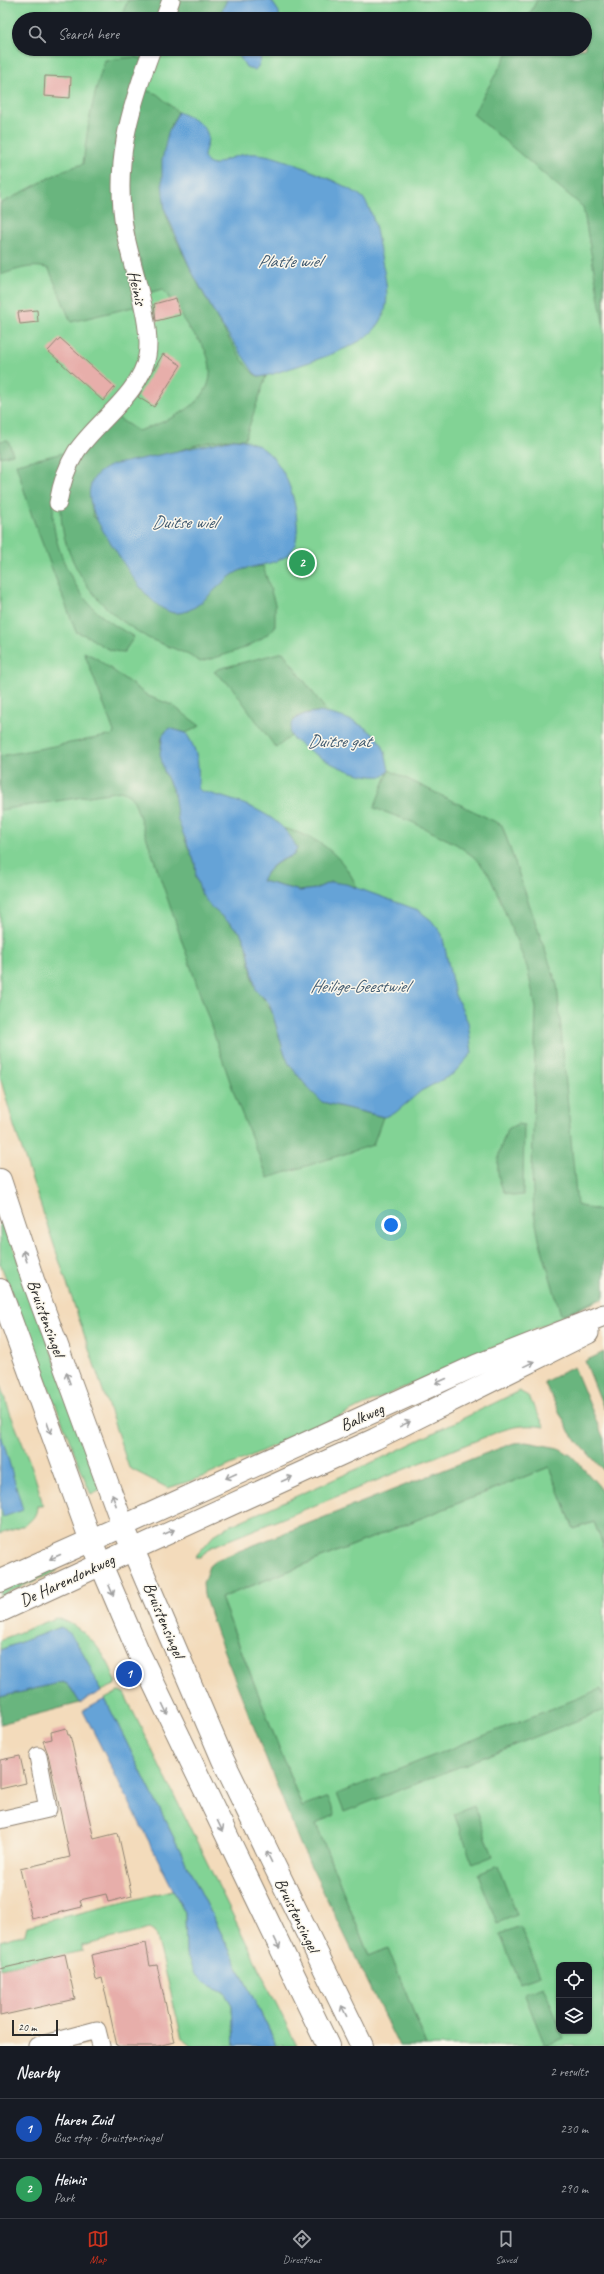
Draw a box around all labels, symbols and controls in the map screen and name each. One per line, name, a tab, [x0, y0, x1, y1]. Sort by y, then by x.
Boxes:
search box	[12, 12, 592, 56]
icon: search	[26, 23, 48, 45]
text: Search here	[58, 25, 119, 44]
water label: Platte wiel	[257, 250, 327, 272]
street label: Heinis	[123, 269, 151, 309]
water label: Duitse wiel	[152, 511, 222, 533]
pin: 2	[289, 548, 315, 578]
water label: Duitse gat	[308, 730, 375, 752]
water label: Heilige-Geestwiel	[310, 975, 414, 997]
your location	[381, 1215, 401, 1235]
one-way arrow	[21, 1250, 28, 1263]
street label: Bruistensingel	[22, 1277, 71, 1362]
one-way arrow	[522, 1360, 534, 1367]
one-way arrow	[64, 1372, 71, 1385]
one-way arrow	[436, 1378, 448, 1385]
street label: Balkweg	[337, 1398, 388, 1436]
one-way arrow	[399, 1420, 411, 1427]
one-way arrow	[46, 1422, 53, 1435]
one-way arrow	[225, 1473, 237, 1481]
one-way arrow	[281, 1475, 293, 1482]
one-way arrow	[109, 1495, 117, 1507]
one-way arrow	[163, 1528, 175, 1536]
street label: De Harendonkweg	[16, 1548, 119, 1611]
one-way arrow	[50, 1554, 62, 1561]
street label: Bruistensingel	[139, 1579, 191, 1664]
one-way arrow	[108, 1583, 116, 1595]
pin: 1	[116, 1659, 142, 1689]
one-way arrow	[162, 1702, 169, 1714]
one-way arrow	[217, 1820, 224, 1832]
one-way arrow	[265, 1851, 272, 1863]
street label: Bruistensingel	[270, 1874, 325, 1958]
one-way arrow	[274, 1937, 281, 1949]
map controls	[556, 1962, 592, 2034]
button: locate	[556, 1962, 592, 1998]
button: layers	[556, 1998, 592, 2034]
one-way arrow	[340, 2005, 348, 2017]
scale bar	[12, 2018, 58, 2037]
text: 20 m	[18, 2020, 37, 2034]
text: Nearby	[16, 2062, 59, 2083]
text: 2 results	[550, 2064, 588, 2080]
text: Haren Zuid	[54, 2111, 113, 2130]
text: 1	[26, 2121, 32, 2137]
text: 230 m	[560, 2121, 588, 2137]
text: Bus stop · Bruistensingel	[54, 2130, 161, 2146]
text: Heinis	[54, 2171, 86, 2190]
text: 2	[26, 2181, 32, 2197]
text: 290 m	[560, 2181, 588, 2197]
text: Park	[54, 2190, 75, 2206]
tab: Map	[87, 2228, 109, 2266]
tab: Directions	[283, 2228, 321, 2266]
tab: Saved	[495, 2228, 517, 2266]

